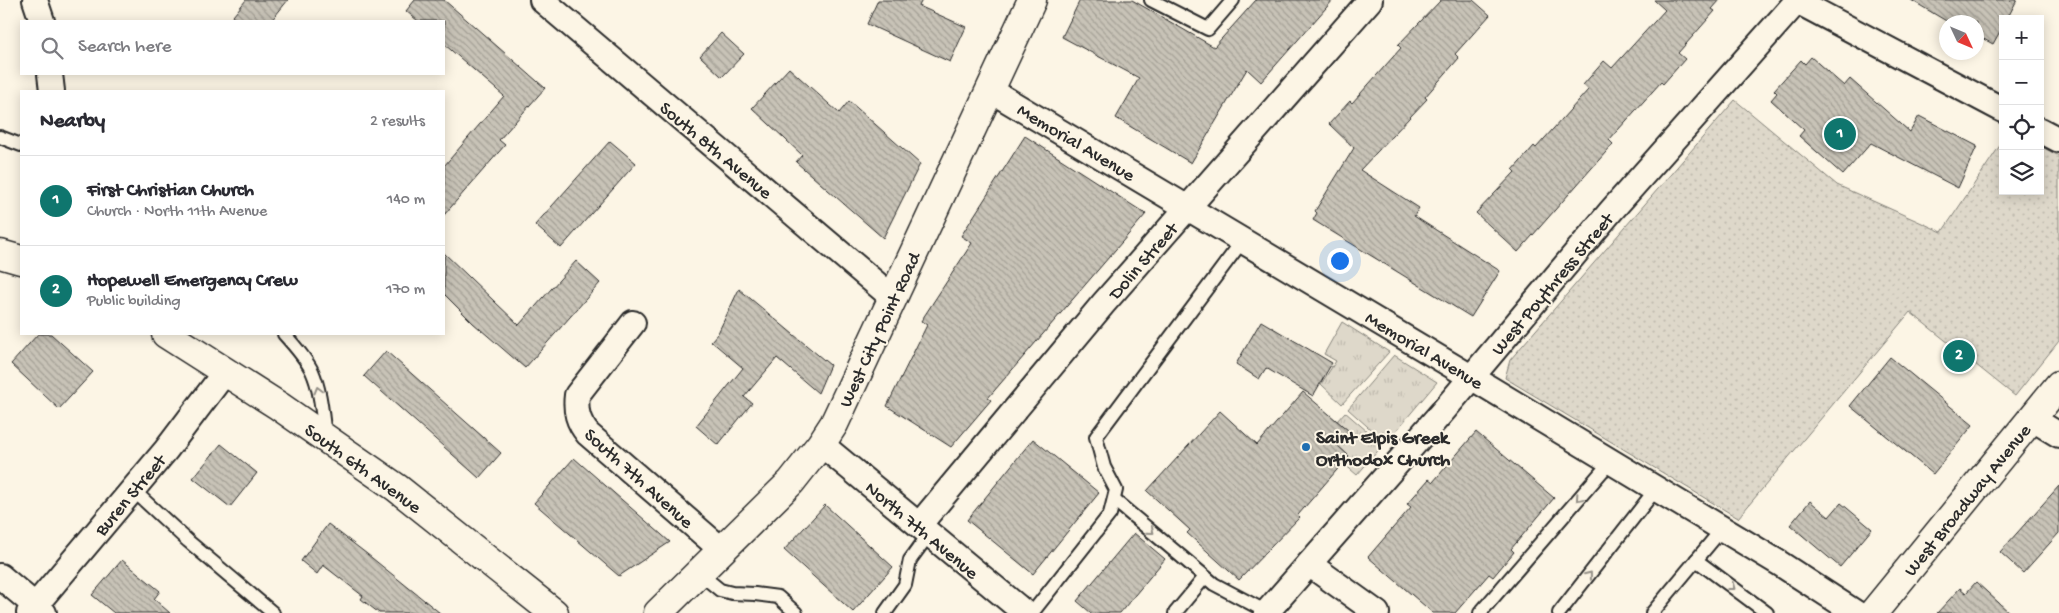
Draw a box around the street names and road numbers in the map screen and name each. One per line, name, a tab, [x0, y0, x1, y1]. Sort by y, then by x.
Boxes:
street label: South 8th Avenue	[654, 98, 776, 206]
street label: Memorial Avenue	[1012, 100, 1139, 188]
street label: West Poythress Street	[1487, 208, 1621, 361]
street label: Dolin Street	[1104, 217, 1186, 307]
street label: West City Point Road	[835, 248, 928, 412]
street label: Memorial Avenue	[1360, 308, 1487, 396]
street label: South 6th Avenue	[299, 420, 425, 520]
street label: West Broadway Avenue	[1900, 420, 2037, 582]
street label: South 7th Avenue	[578, 424, 697, 535]
street label: Buren Street	[90, 449, 174, 542]
street label: North 7th Avenue	[859, 478, 982, 586]

